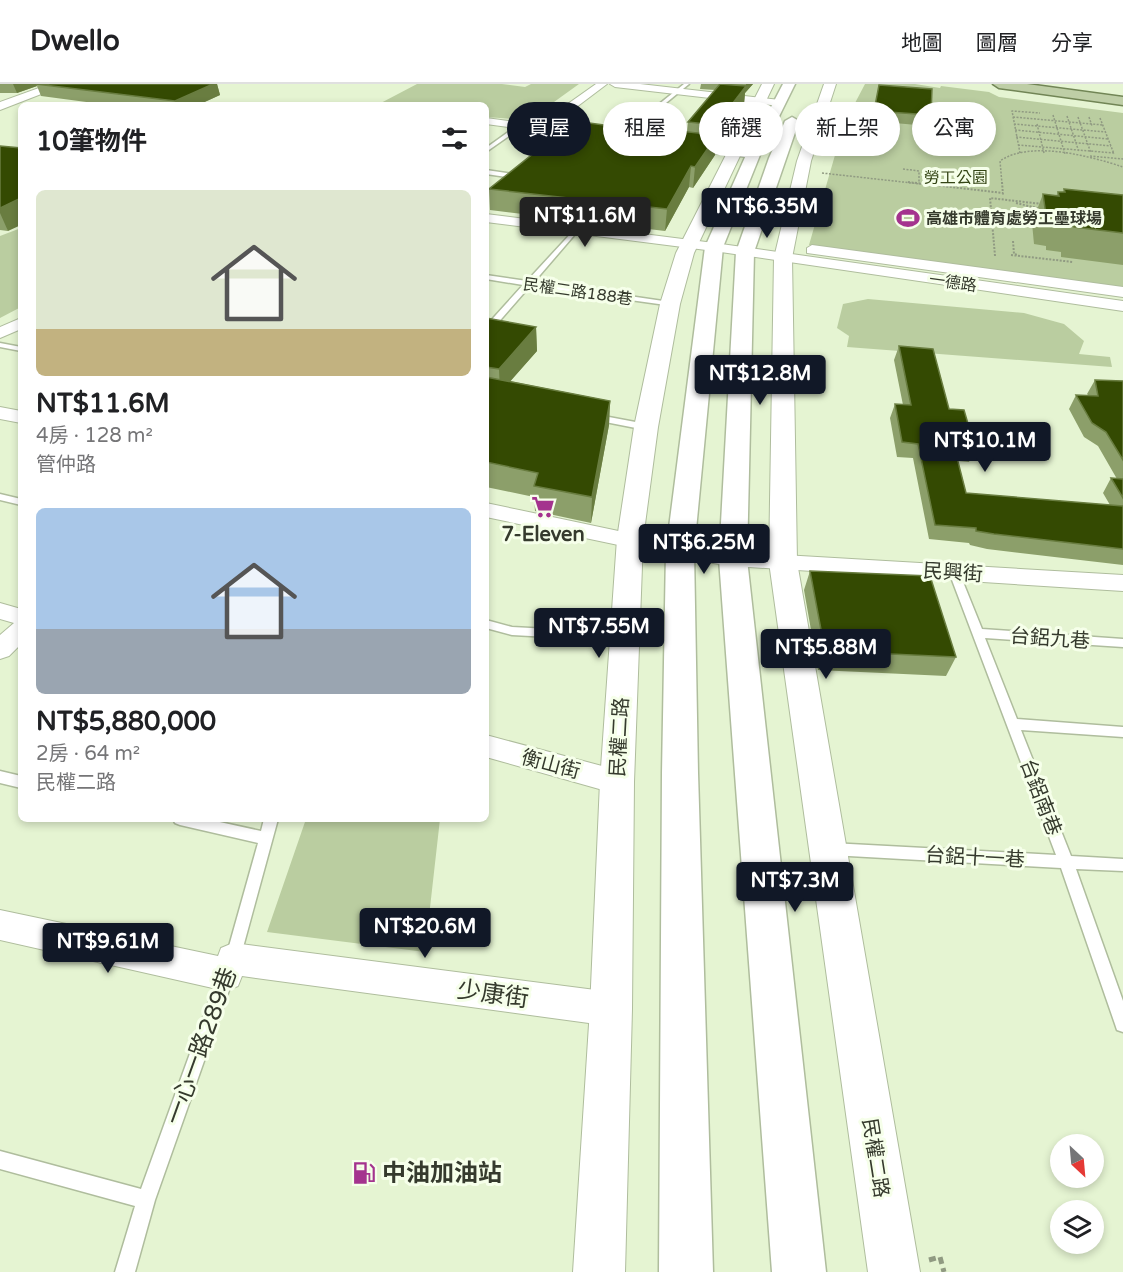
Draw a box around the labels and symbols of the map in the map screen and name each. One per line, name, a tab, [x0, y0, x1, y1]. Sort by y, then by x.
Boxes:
park label: 勞工公園	[924, 168, 988, 188]
pin: NT$6.35M	[705, 188, 829, 239]
pin: NT$11.6M	[523, 197, 647, 248]
sports icon: 高雄市體育處勞工壘球場	[895, 205, 921, 231]
place label: 高雄市體育處勞工壘球場	[926, 209, 1102, 229]
street label: 一德路	[928, 270, 978, 296]
street label: 民權二路188巷	[522, 274, 634, 310]
pin: NT$12.8M	[698, 355, 822, 406]
pin: NT$10.1M	[923, 422, 1047, 473]
supermarket icon: 7-Eleven	[530, 494, 556, 520]
place label: 7-Eleven	[501, 523, 585, 547]
pin: NT$6.25M	[642, 524, 766, 575]
street label: 民興街	[922, 559, 984, 587]
pin: NT$7.55M	[537, 608, 661, 659]
street label: 台鋁九巷	[1009, 624, 1091, 654]
pin: NT$5.88M	[764, 629, 888, 680]
street label: 民權二路	[606, 696, 634, 778]
street label: 衡山街	[519, 746, 583, 784]
street label: 台鋁南巷	[1015, 756, 1066, 839]
street label: 台鋁十一巷	[924, 843, 1026, 873]
pin: NT$7.3M	[740, 862, 850, 913]
pin: NT$20.6M	[363, 908, 487, 959]
pin: NT$9.61M	[46, 923, 170, 974]
street label: 一心一路289巷	[160, 964, 243, 1129]
street label: 少康街	[455, 975, 531, 1014]
street label: 民權二路	[857, 1117, 893, 1200]
north arrow	[1050, 1134, 1104, 1188]
place label: 中油加油站	[382, 1159, 502, 1188]
fuel station icon: 中油加油站	[351, 1160, 377, 1186]

